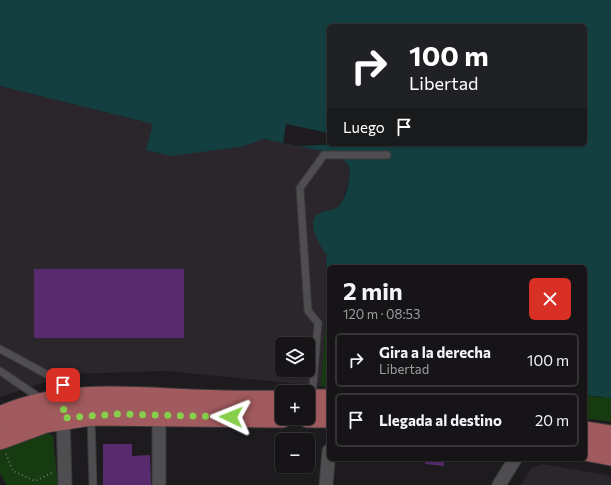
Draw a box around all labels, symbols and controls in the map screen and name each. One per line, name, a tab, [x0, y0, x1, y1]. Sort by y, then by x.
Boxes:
text: 100 m	[409, 38, 489, 72]
icon: right	[343, 40, 395, 92]
text: Libertad	[409, 72, 478, 94]
icon: arrive	[393, 116, 415, 138]
text: Luego	[343, 118, 385, 136]
text: 2 min	[343, 276, 403, 305]
button: close	[529, 278, 571, 320]
text: 120 m · 08:53	[343, 306, 420, 322]
map controls	[275, 337, 315, 473]
button: layers	[275, 337, 315, 377]
text: Gira a la derecha	[379, 343, 491, 361]
icon: right	[345, 349, 367, 371]
text: 100 m	[527, 351, 569, 369]
text: Libertad	[379, 361, 429, 377]
pin	[46, 368, 80, 402]
icon: arrive	[52, 374, 74, 396]
button: +	[275, 385, 315, 425]
position arrow	[210, 396, 252, 438]
icon: arrive	[345, 409, 367, 431]
text: Llegada al destino	[379, 411, 502, 429]
text: 20 m	[535, 411, 569, 429]
button: −	[275, 433, 315, 473]

